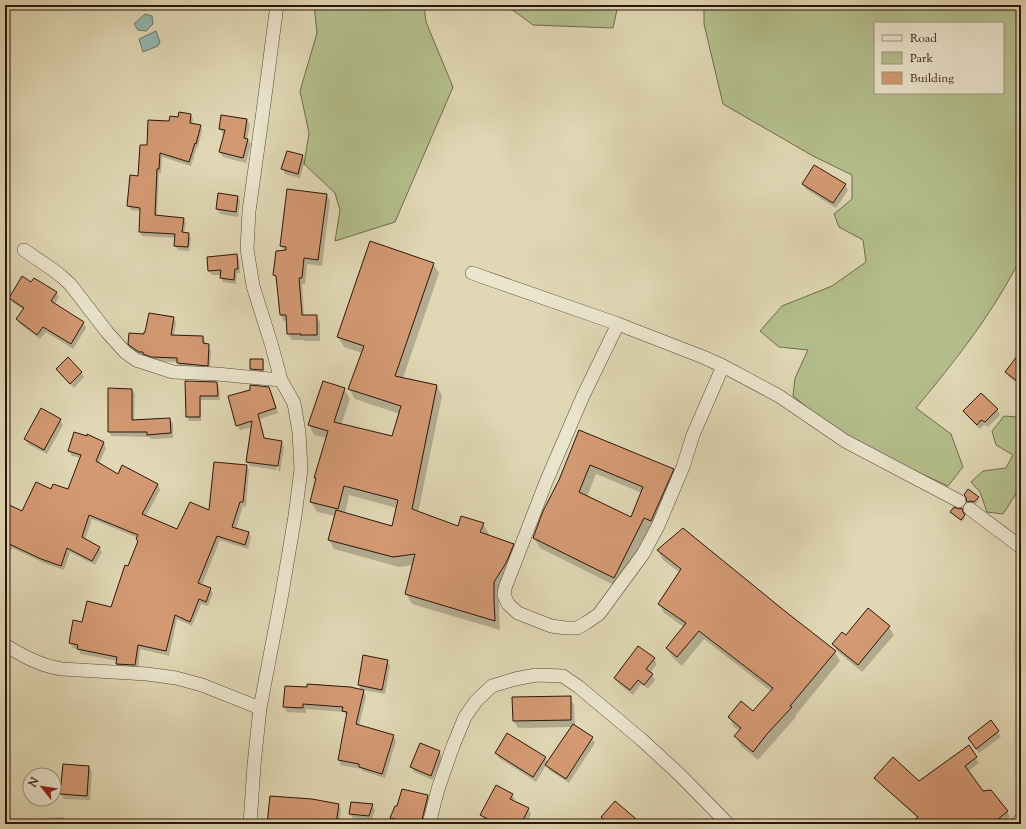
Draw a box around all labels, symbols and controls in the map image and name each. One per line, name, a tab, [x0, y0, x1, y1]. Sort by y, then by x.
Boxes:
legend	[874, 22, 1004, 94]
text: Road	[910, 30, 937, 48]
text: Park	[910, 50, 933, 68]
text: Building	[910, 70, 954, 88]
north arrow	[22, 767, 62, 807]
text: N	[25, 775, 43, 791]

